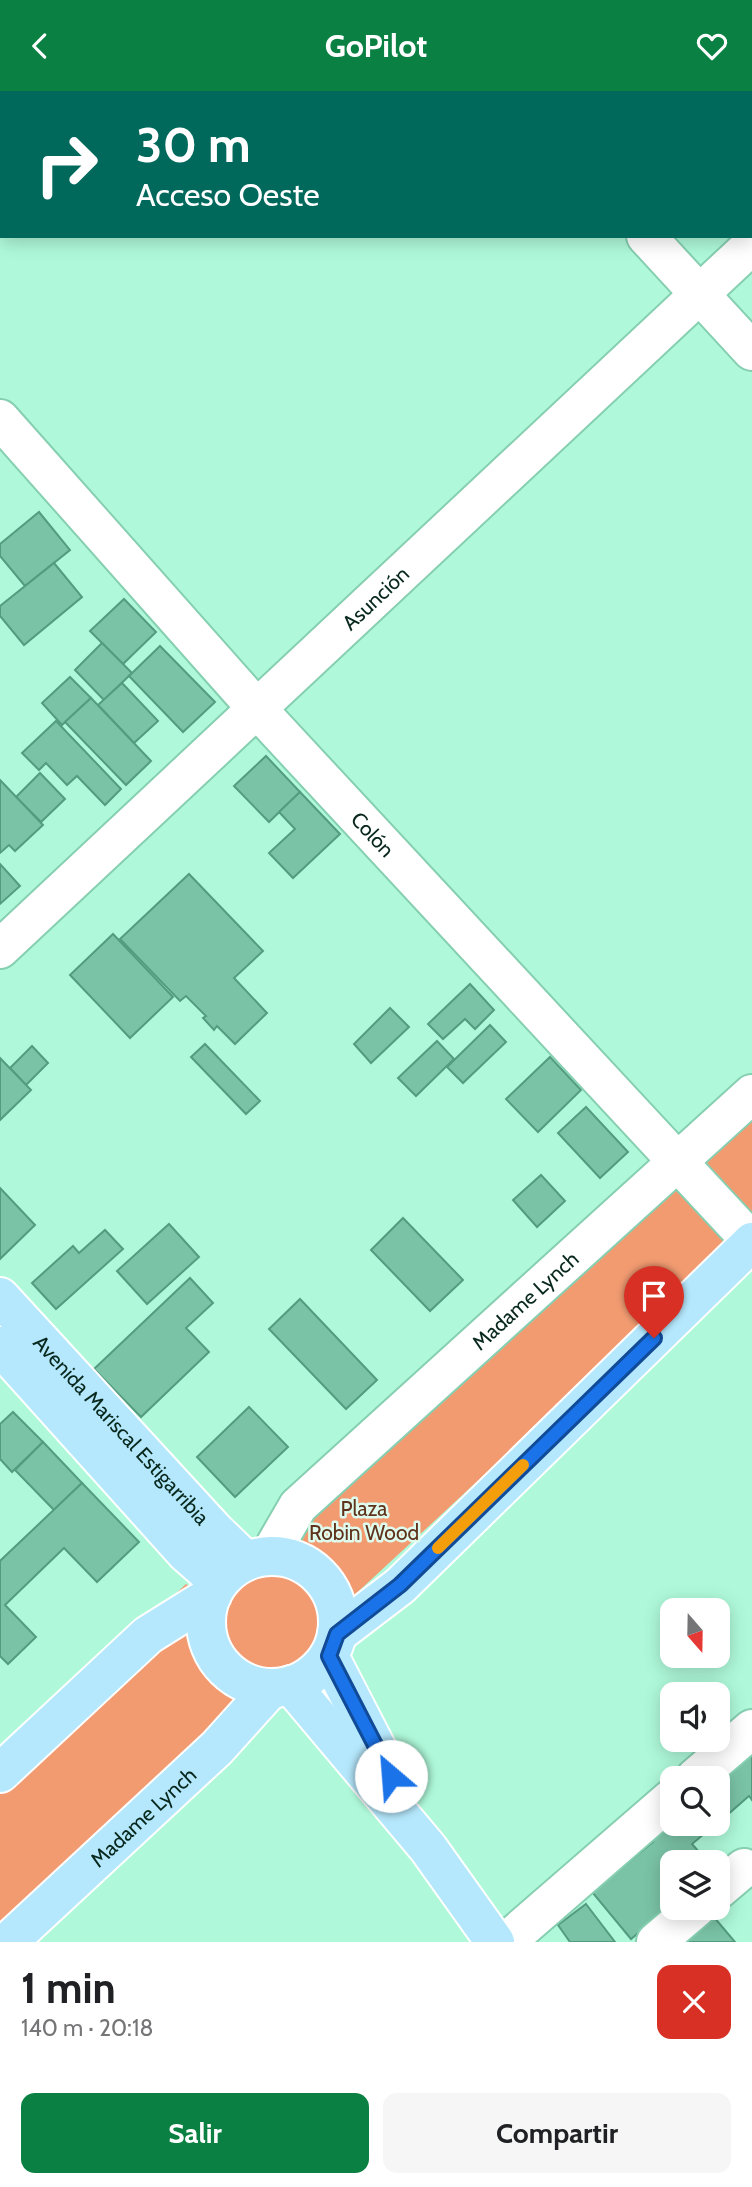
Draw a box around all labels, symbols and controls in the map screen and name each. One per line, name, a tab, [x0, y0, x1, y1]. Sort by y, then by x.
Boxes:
text: GoPilot	[325, 26, 427, 65]
icon: back	[21, 27, 59, 65]
icon: heart	[693, 27, 731, 65]
text: 30 m	[136, 115, 251, 174]
icon: right	[21, 119, 112, 210]
text: Acceso Oeste	[136, 175, 320, 214]
street label: Asunción	[337, 561, 414, 635]
street label: Colón	[346, 806, 400, 862]
street label: Madame Lynch	[466, 1246, 583, 1355]
pin	[624, 1266, 684, 1338]
icon: arrive	[635, 1277, 673, 1315]
street label: Avenida Mariscal Estigarribia	[29, 1330, 215, 1529]
park label: Plaza Robin Wood	[309, 1496, 419, 1545]
north arrow	[660, 1598, 730, 1668]
map controls	[660, 1598, 730, 1920]
button: sound	[660, 1682, 730, 1752]
position arrow	[354, 1739, 428, 1813]
street label: Madame Lynch	[85, 1762, 201, 1872]
button: search	[660, 1766, 730, 1836]
button: layers	[660, 1850, 730, 1920]
text: 1 min	[21, 1962, 116, 2014]
button: close	[657, 1965, 731, 2039]
text: 140 m · 20:18	[21, 2014, 153, 2042]
button: Salir	[21, 2093, 369, 2173]
button: Compartir	[383, 2093, 731, 2173]

